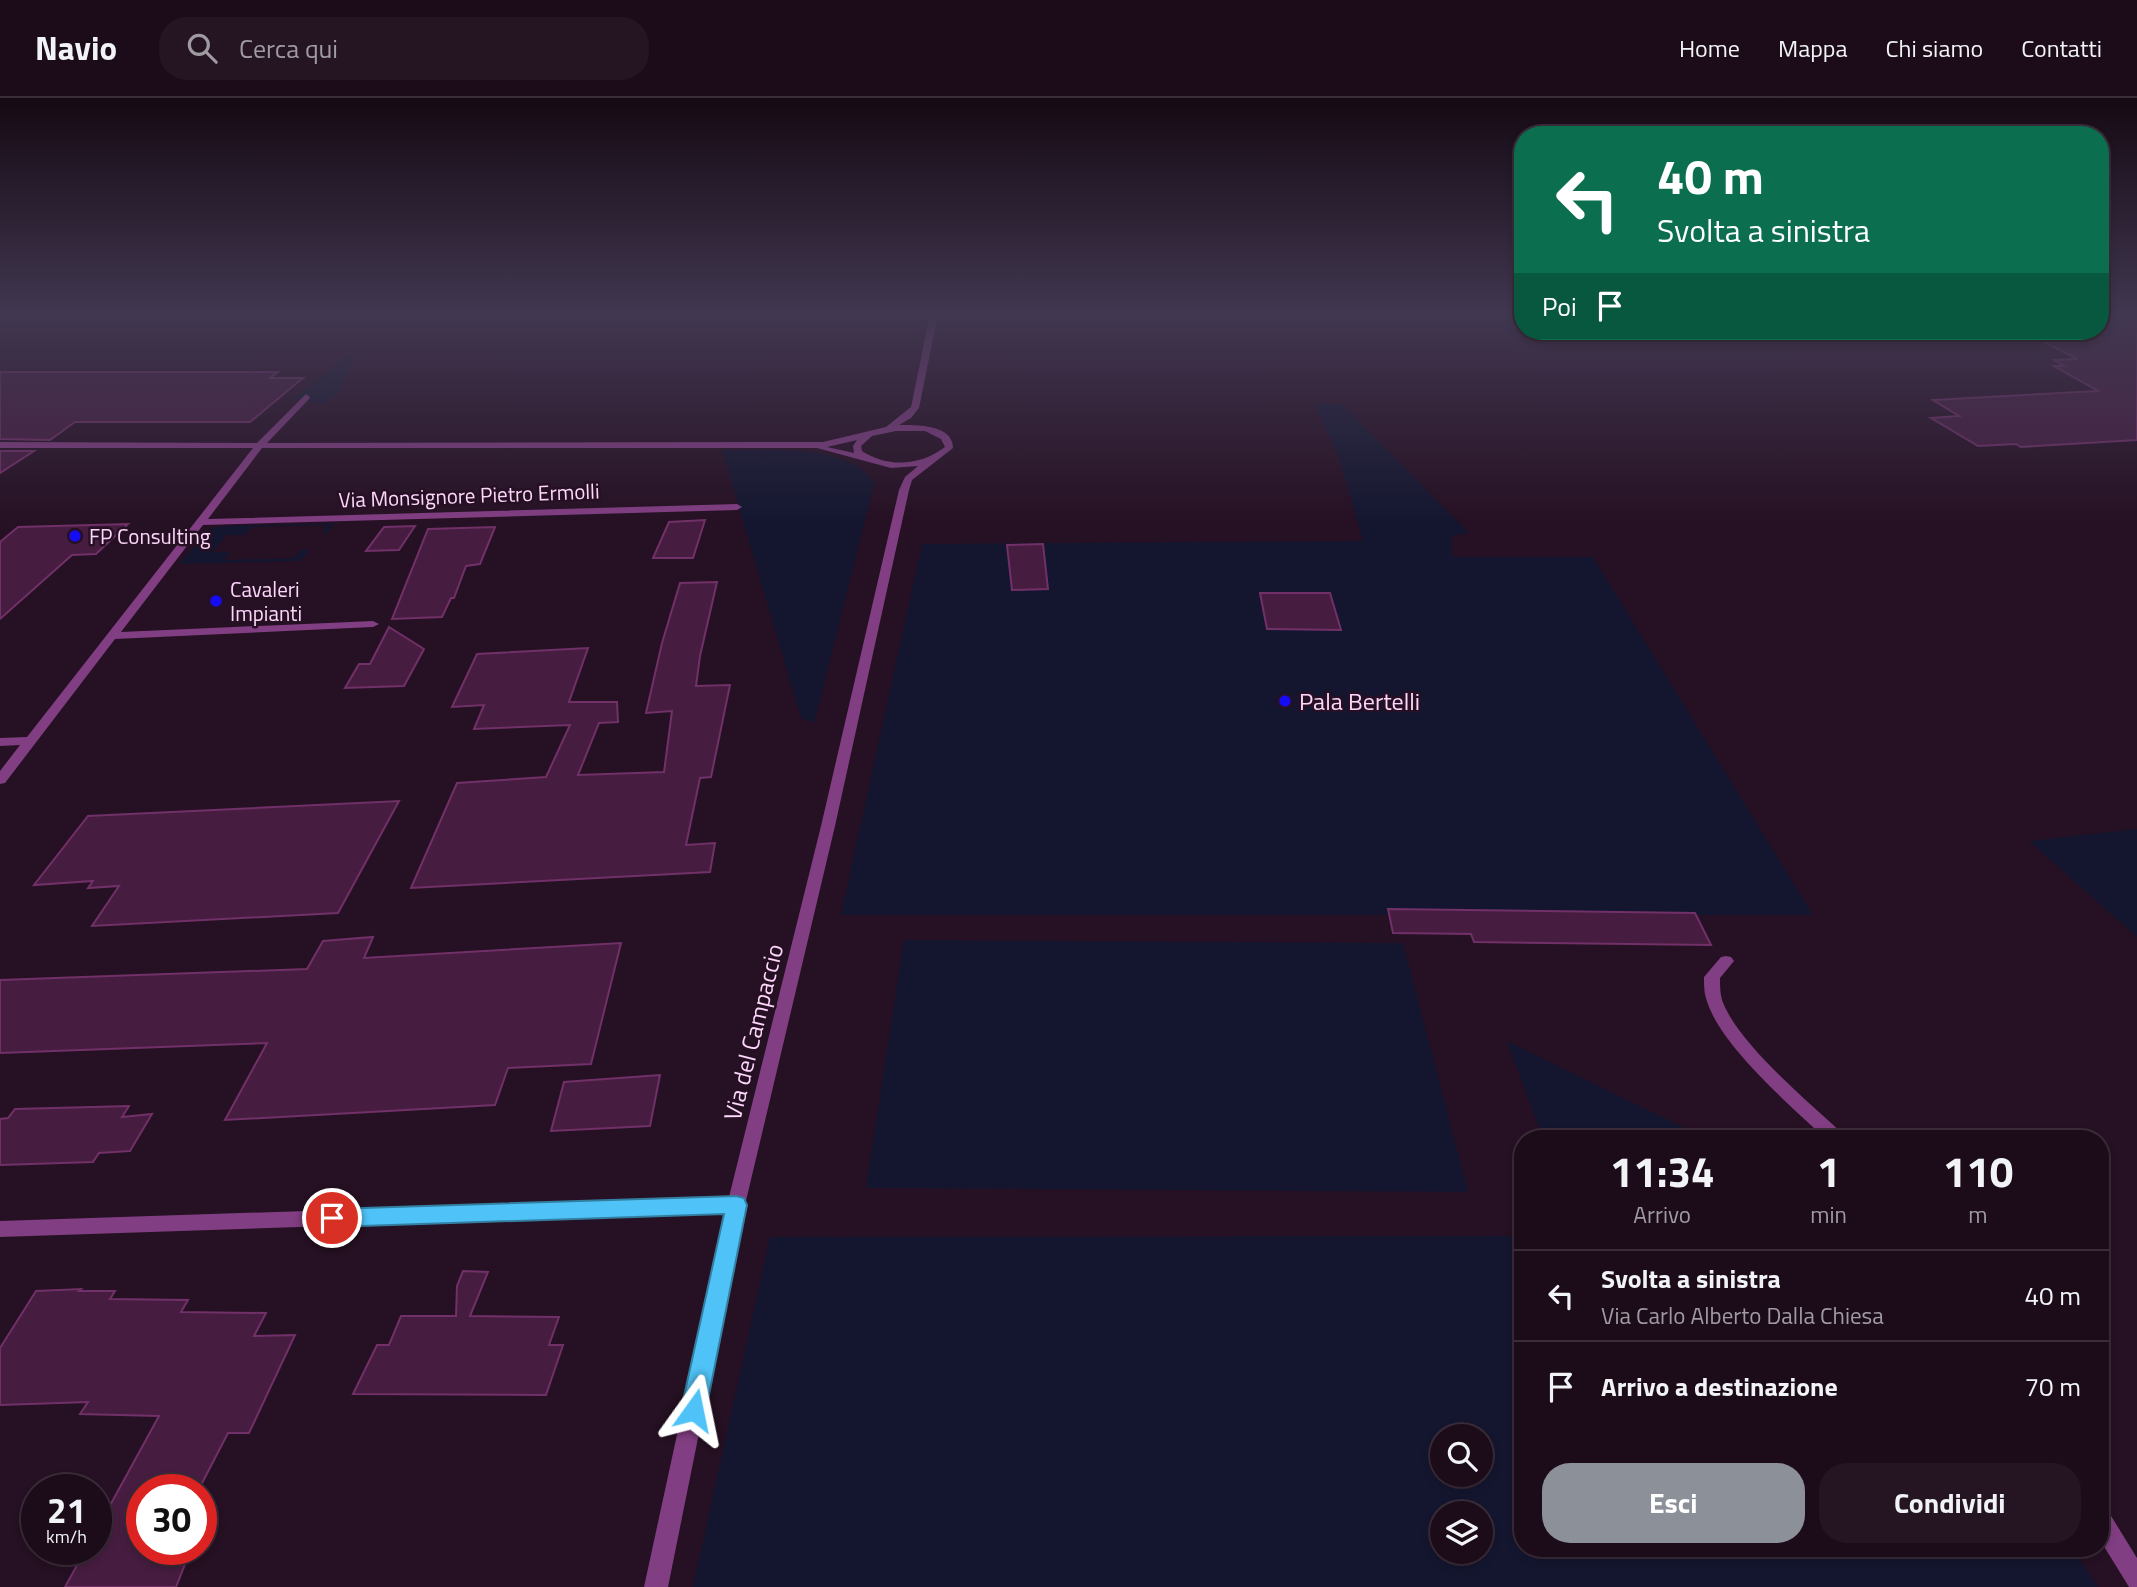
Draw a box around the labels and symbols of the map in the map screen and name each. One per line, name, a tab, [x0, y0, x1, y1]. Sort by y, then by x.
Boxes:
street label: Via Monsignore Pietro Ermolli	[338, 474, 600, 516]
place label: FP Consulting	[89, 520, 211, 552]
marker: FP Consulting	[67, 528, 83, 544]
place label: Cavaleri Impianti	[230, 573, 302, 629]
marker: Cavaleri Impianti	[208, 593, 224, 609]
place label: Pala Bertelli	[1299, 683, 1420, 719]
marker: Pala Bertelli	[1277, 693, 1293, 709]
street label: Via del Campaccio	[714, 940, 792, 1124]
pin	[302, 1188, 362, 1248]
position arrow	[657, 1373, 731, 1447]
speed limit sign: 30	[126, 1474, 217, 1565]

